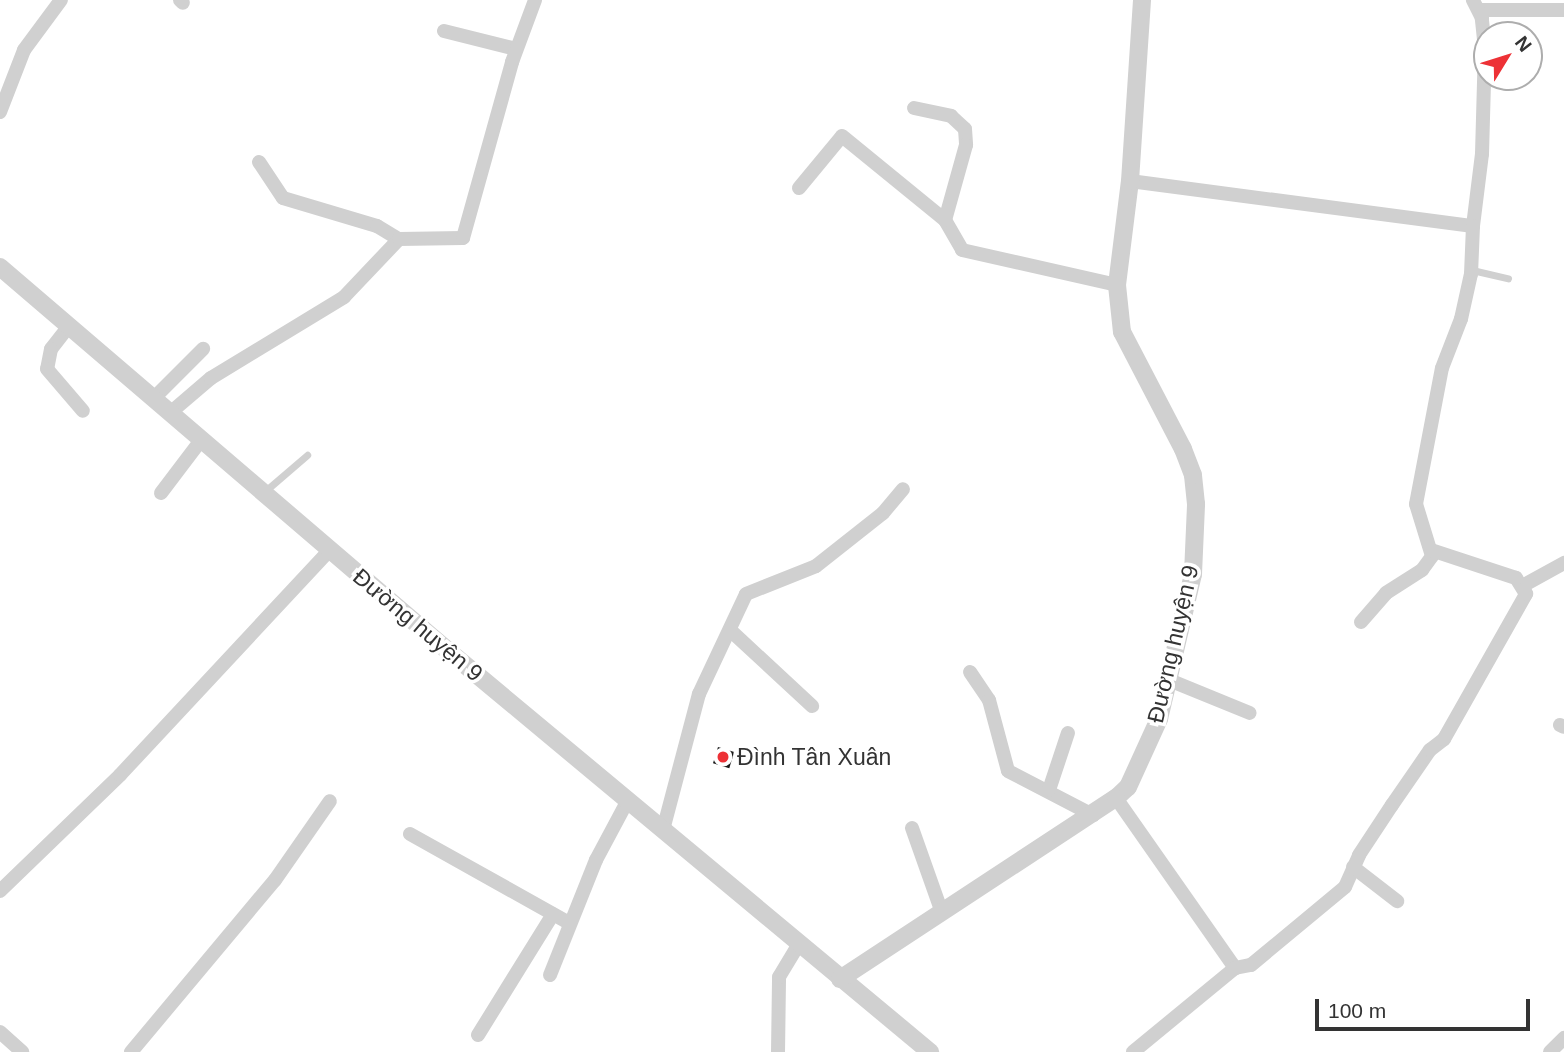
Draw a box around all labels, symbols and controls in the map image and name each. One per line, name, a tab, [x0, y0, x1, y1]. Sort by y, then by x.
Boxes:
north arrow	[1473, 21, 1543, 91]
text: N	[1511, 32, 1536, 56]
street label: Đường huyện 9	[347, 563, 489, 687]
street label: Đường huyện 9	[1141, 563, 1205, 725]
place label: Đình Tân Xuân	[737, 743, 892, 771]
marker: Đình Tân Xuân	[715, 749, 731, 765]
scale bar	[1319, 986, 1534, 1030]
text: 100 m	[1328, 999, 1386, 1022]

